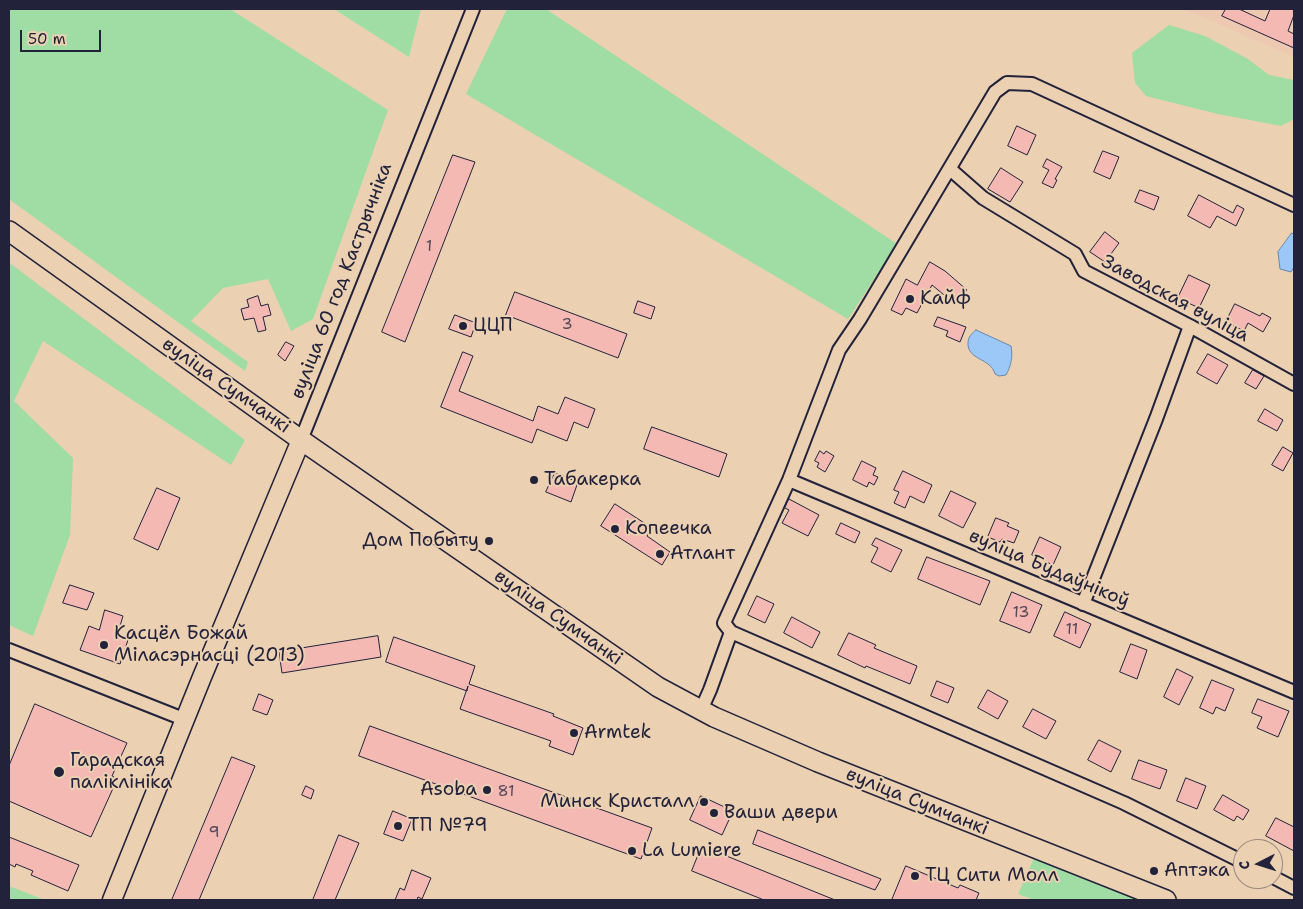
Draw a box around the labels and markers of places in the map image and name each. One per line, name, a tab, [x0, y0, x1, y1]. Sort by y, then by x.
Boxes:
place label: Кайф	[920, 288, 971, 310]
marker: Кайф	[904, 293, 916, 305]
place label: ЦЦП	[473, 315, 513, 337]
marker: ЦЦП	[457, 320, 469, 332]
place label: Табакерка	[544, 469, 641, 491]
marker: Табакерка	[528, 474, 540, 486]
place label: Копеечка	[625, 518, 712, 540]
marker: Копеечка	[609, 523, 621, 535]
place label: Дом Побыту	[363, 530, 479, 552]
marker: Дом Побыту	[483, 535, 495, 547]
place label: Атлант	[670, 543, 735, 565]
marker: Атлант	[654, 548, 666, 560]
place label: Касцёл Божай Міласэрнасці (2013)	[114, 623, 305, 667]
marker: Касцёл Божай Міласэрнасці (2013)	[98, 639, 110, 651]
place label: Armtek	[584, 722, 651, 744]
marker: Armtek	[568, 727, 580, 739]
place label: Гарадская паліклініка	[70, 750, 172, 794]
marker: Гарадская паліклініка	[52, 765, 66, 779]
place label: Asoba	[420, 779, 477, 801]
marker: Asoba	[481, 784, 493, 796]
place label: Минск Кристалл	[540, 791, 694, 813]
marker: Минск Кристалл	[698, 796, 710, 808]
place label: Ваши двери	[724, 802, 838, 824]
marker: Ваши двери	[708, 807, 720, 819]
place label: ТП №79	[408, 815, 488, 837]
marker: ТП №79	[392, 820, 404, 832]
place label: La Lumiere	[642, 840, 741, 862]
marker: La Lumiere	[626, 845, 638, 857]
place label: Аптэка	[1164, 860, 1230, 882]
place label: ТЦ Сити Молл	[925, 865, 1058, 887]
marker: Аптэка	[1148, 865, 1160, 877]
marker: ТЦ Сити Молл	[909, 870, 921, 882]

